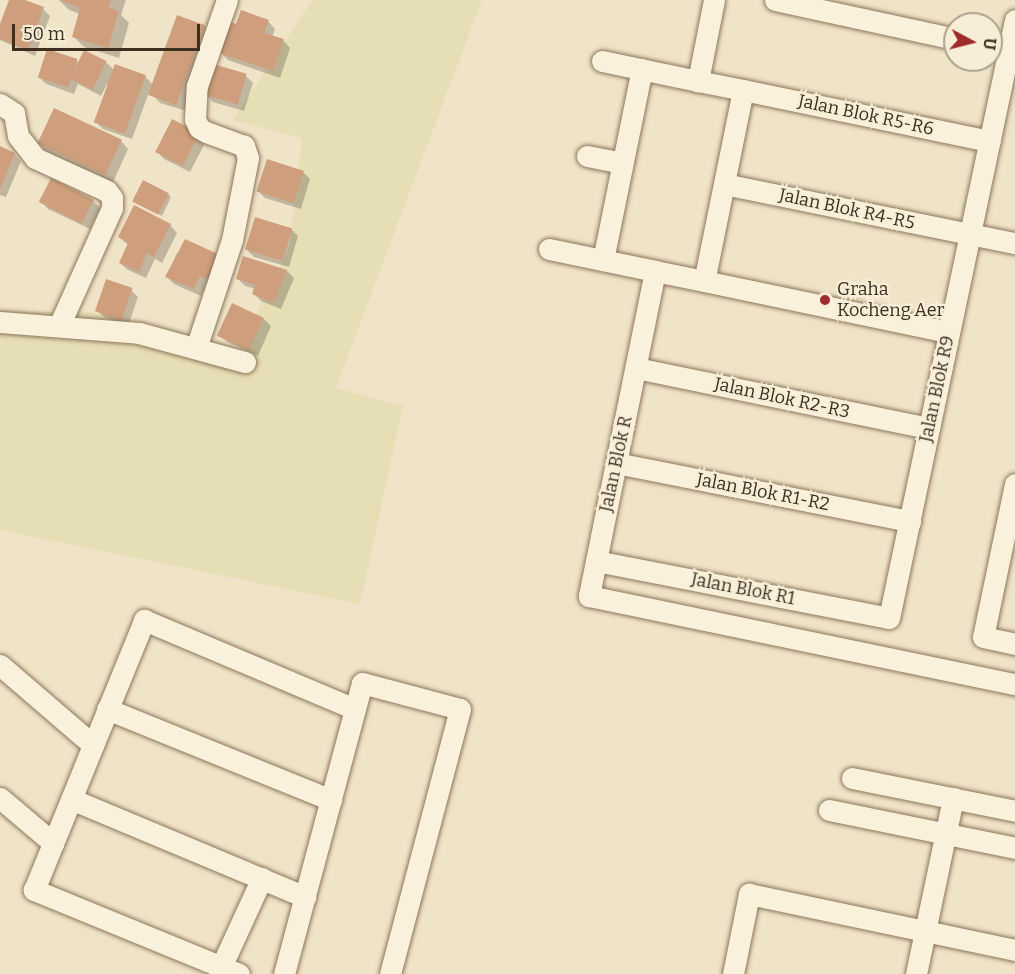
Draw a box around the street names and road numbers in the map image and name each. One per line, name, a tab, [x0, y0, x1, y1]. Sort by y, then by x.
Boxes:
street label: Jalan Blok R5-R6	[796, 90, 936, 140]
street label: Jalan Blok R4-R5	[777, 184, 917, 234]
street label: Jalan Blok R9	[915, 334, 959, 444]
street label: Jalan Blok R2-R3	[712, 373, 852, 423]
street label: Jalan Blok R	[595, 414, 637, 514]
street label: Jalan Blok R1-R2	[695, 469, 831, 515]
street label: Jalan Blok R1	[689, 568, 797, 610]

